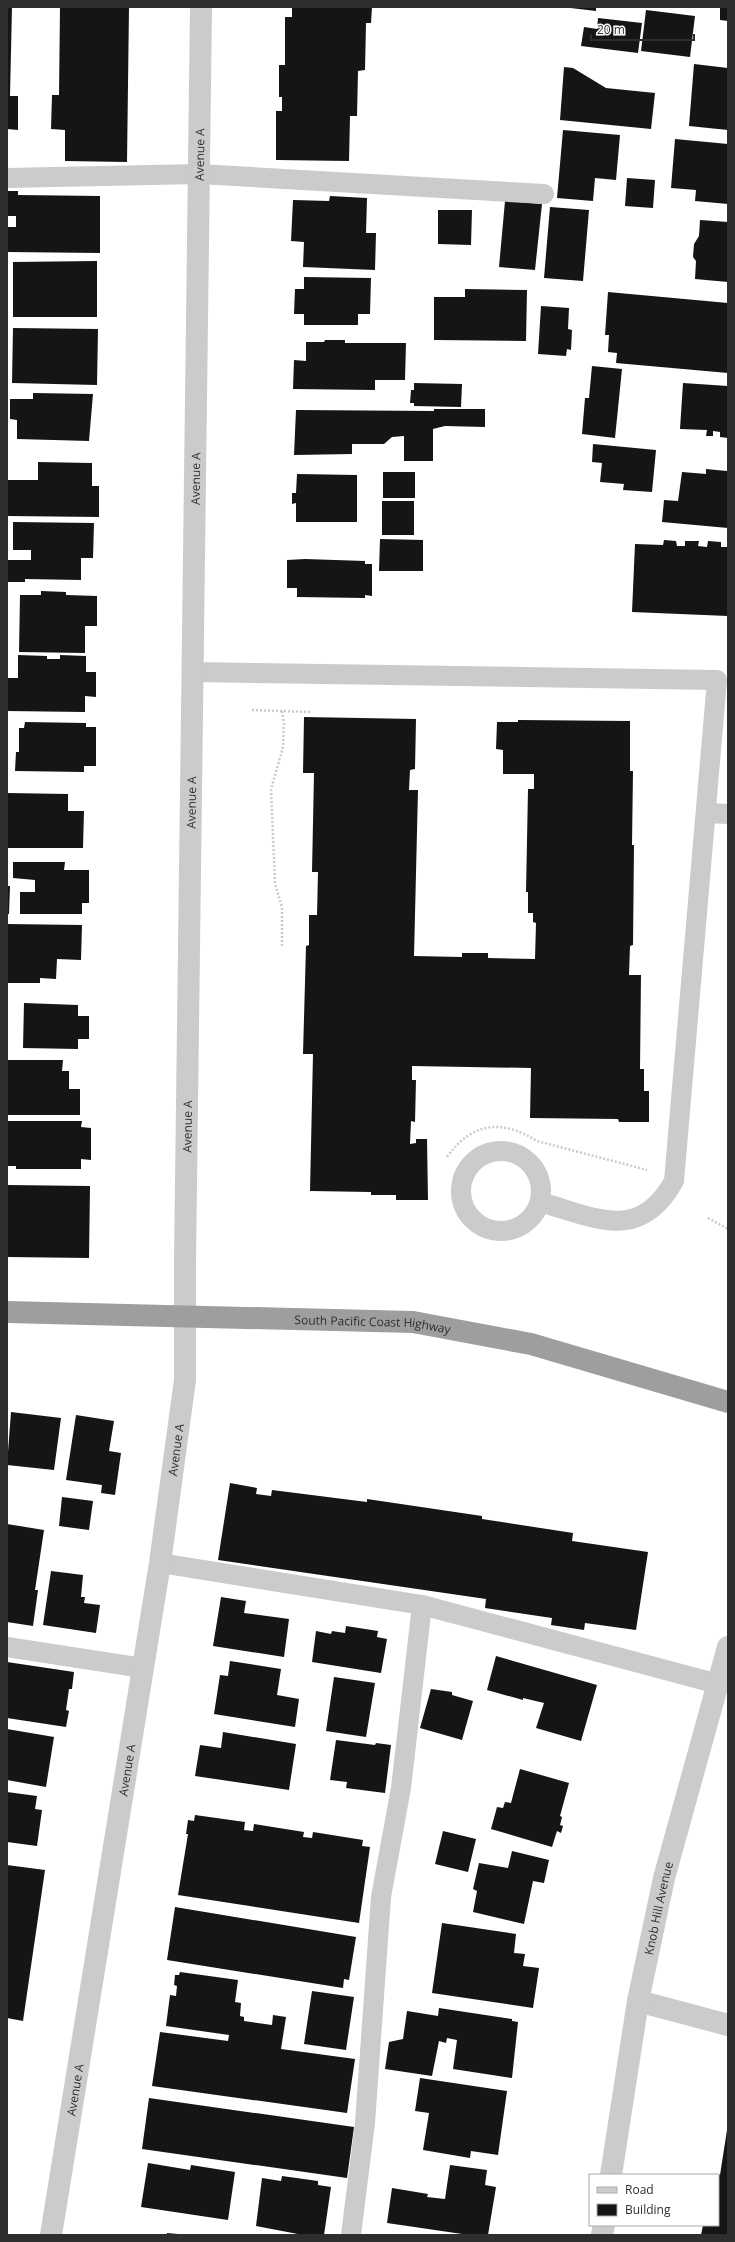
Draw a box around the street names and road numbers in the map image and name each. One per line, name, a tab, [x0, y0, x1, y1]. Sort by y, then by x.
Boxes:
street label: Avenue A	[190, 128, 208, 181]
street label: Avenue A	[186, 452, 204, 505]
street label: Avenue A	[182, 776, 200, 829]
street label: Avenue A	[178, 1100, 196, 1153]
street label: South Pacific Coast Highway	[294, 1311, 453, 1338]
street label: Avenue A	[163, 1422, 187, 1477]
street label: Avenue A	[114, 1742, 139, 1797]
street label: Knob Hill Avenue	[639, 1859, 677, 1957]
street label: Avenue A	[62, 2062, 87, 2117]

